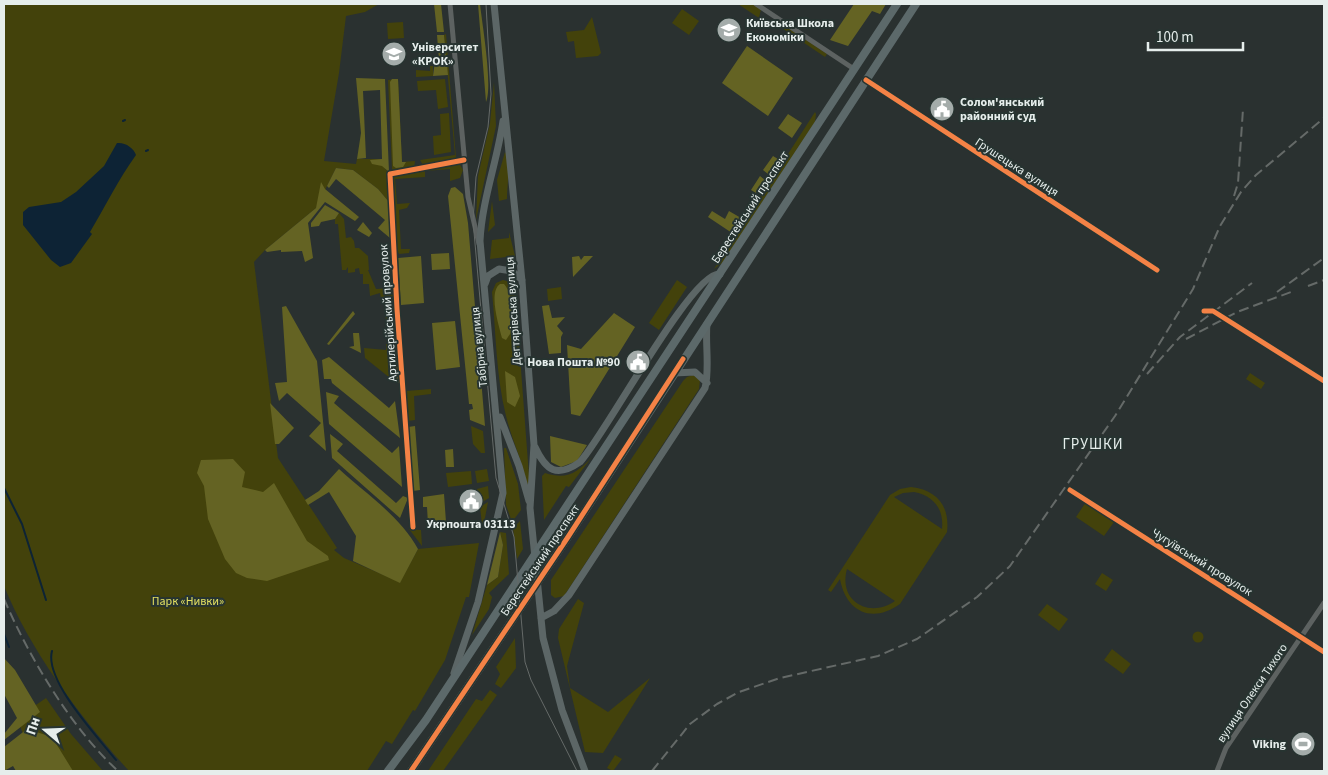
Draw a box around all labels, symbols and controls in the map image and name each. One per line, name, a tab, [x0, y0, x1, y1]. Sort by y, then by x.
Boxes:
place label: Київська Школа Економіки	[746, 15, 834, 46]
school or university icon: Київська Школа Економіки	[716, 17, 742, 43]
scale bar	[1148, 20, 1243, 52]
text: 100 m	[1156, 27, 1194, 48]
place label: Університет «КРОК»	[412, 39, 478, 70]
school or university icon: Університет «КРОК»	[381, 41, 407, 67]
place label: Солом'янський районний суд	[960, 94, 1044, 125]
public building icon: Солом'янський районний суд	[929, 96, 955, 122]
street label: Грушецька вулиця	[971, 134, 1062, 201]
street label: Берестейський проспект	[708, 147, 794, 267]
street label: Артилерійський провулок	[375, 244, 402, 382]
street label: Дегтярівська вулиця	[501, 256, 526, 366]
street label: Табірна вулиця	[467, 306, 492, 388]
public building icon: Нова Пошта №90	[625, 349, 651, 375]
place label: Нова Пошта №90	[527, 354, 620, 371]
district label: ГРУШКИ	[1062, 434, 1124, 455]
public building icon: Укрпошта 03113	[458, 488, 484, 514]
street label: Берестейський проспект	[497, 501, 584, 619]
place label: Укрпошта 03113	[426, 516, 516, 533]
street label: Чугуївський провулок	[1148, 525, 1255, 600]
park label: Парк «Нивки»	[152, 593, 224, 610]
street label: вулиця Олекси Тихого	[1213, 641, 1292, 746]
north arrow	[20, 705, 70, 755]
text: Пн	[21, 715, 46, 738]
sports icon: Viking	[1290, 731, 1316, 757]
place label: Viking	[1252, 736, 1287, 753]

